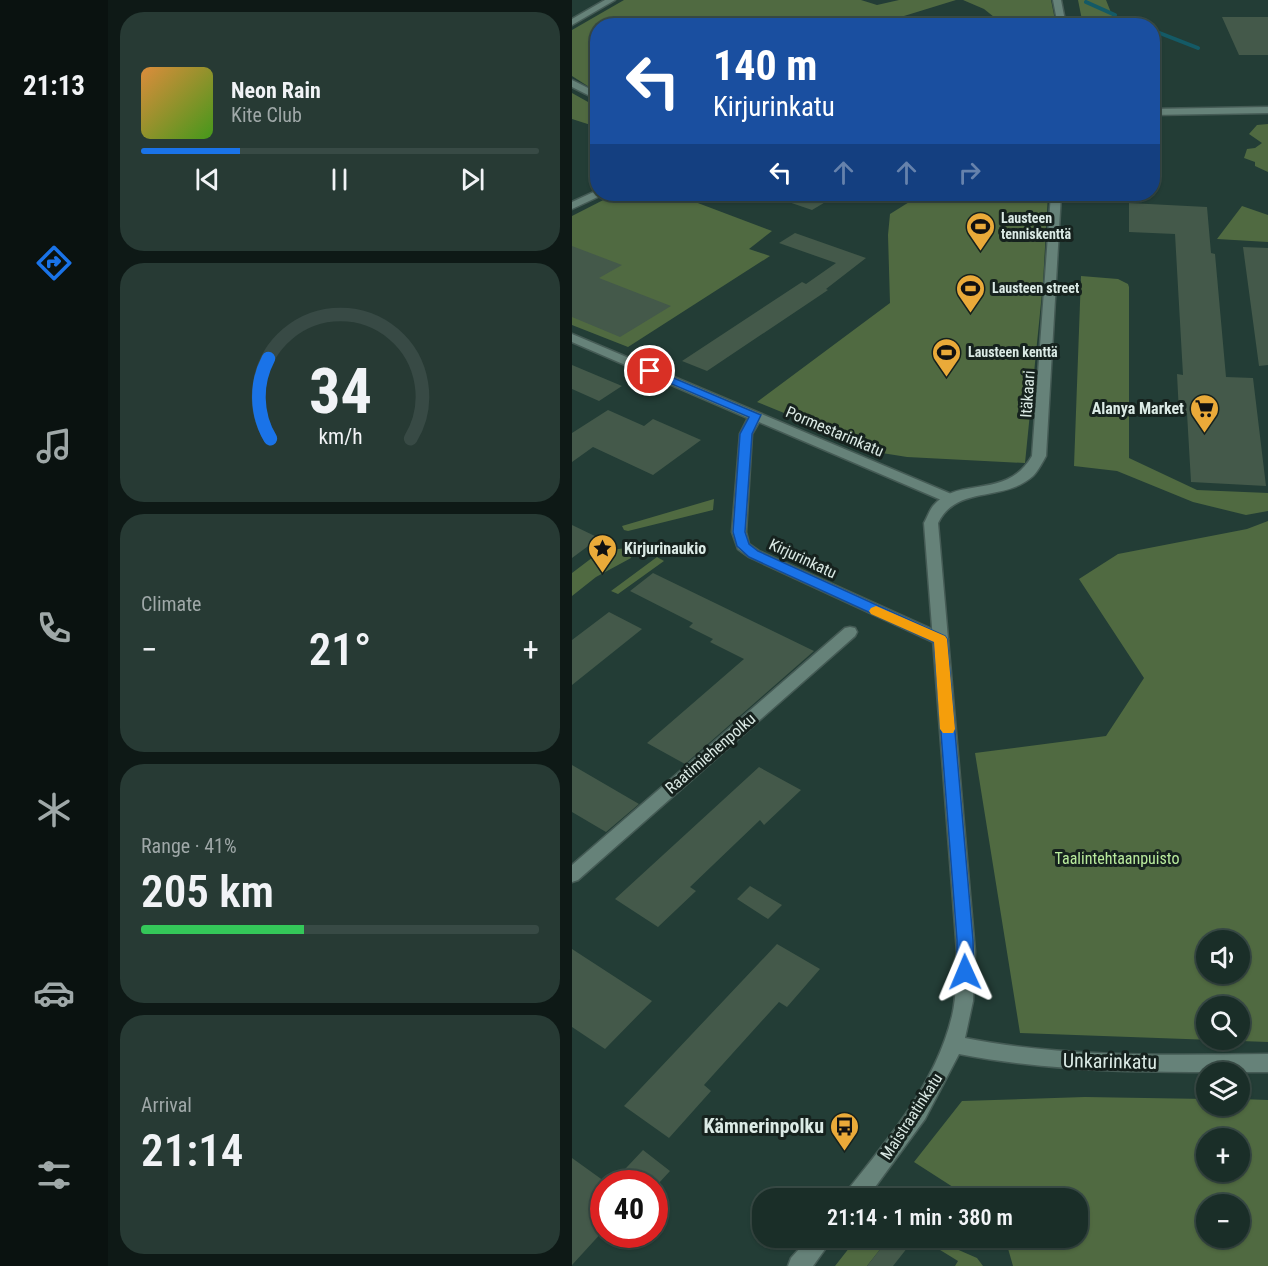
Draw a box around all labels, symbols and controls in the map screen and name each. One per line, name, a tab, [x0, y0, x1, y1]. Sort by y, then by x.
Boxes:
text: 140 m	[713, 41, 818, 90]
icon: left	[614, 42, 692, 120]
text: 21:13	[23, 70, 85, 102]
text: Neon Rain	[231, 78, 321, 103]
text: Kirjurinkatu	[713, 91, 835, 123]
text: Kite Club	[231, 103, 302, 127]
icon: left	[764, 156, 797, 189]
icon: ahead	[827, 156, 860, 189]
icon: ahead	[890, 156, 923, 189]
icon: right	[953, 156, 986, 189]
icon: previous	[191, 163, 224, 196]
icon: pause	[323, 163, 356, 196]
icon: next	[456, 163, 489, 196]
sports icon: Lausteen tenniskenttä	[964, 210, 996, 252]
place label: Lausteen tenniskenttä	[1001, 210, 1071, 242]
icon: directions	[33, 242, 75, 284]
sports icon: Lausteen street	[955, 272, 987, 314]
place label: Lausteen street	[992, 280, 1079, 296]
sports icon: Lausteen kenttä	[931, 336, 963, 378]
place label: Lausteen kenttä	[968, 344, 1058, 360]
pin	[624, 345, 675, 396]
icon: arrive	[633, 354, 666, 387]
text: 34	[308, 355, 372, 428]
street label: Itäkaari	[1016, 370, 1039, 418]
supermarket icon: Alanya Market	[1189, 392, 1221, 434]
place label: Alanya Market	[1092, 399, 1184, 418]
street label: Pormestarinkatu	[783, 402, 887, 461]
icon: music	[33, 425, 75, 467]
text: km/h	[318, 425, 362, 450]
place icon: Kirjurinaukio	[587, 532, 619, 574]
street label: Kirjurinkatu	[766, 535, 840, 582]
place label: Kirjurinaukio	[624, 539, 706, 558]
text: Climate	[141, 592, 201, 616]
icon: phone	[33, 607, 75, 649]
text: 21°	[309, 623, 371, 676]
text: −	[141, 630, 158, 669]
text: +	[523, 630, 539, 669]
street label: Raatimiehenpolku	[661, 709, 759, 798]
icon: climate	[33, 789, 75, 831]
text: Range · 41%	[141, 834, 237, 858]
park label: Taalintehtaanpuisto	[1055, 849, 1179, 868]
text: 205 km	[141, 865, 274, 918]
map controls	[1196, 930, 1250, 1248]
button: sound	[1196, 930, 1250, 984]
position arrow	[933, 940, 997, 1004]
icon: car	[33, 972, 75, 1014]
button: search	[1196, 996, 1250, 1050]
street label: Unkarinkatu	[1063, 1048, 1157, 1074]
button: layers	[1196, 1062, 1250, 1116]
street label: Maistraatinkatu	[877, 1070, 946, 1163]
text: Arrival	[141, 1093, 192, 1117]
bus stop icon: Kämnerinpolku	[829, 1110, 861, 1152]
place label: Kämnerinpolku	[703, 1114, 824, 1138]
text: 21:14	[141, 1124, 243, 1177]
button: +	[1196, 1128, 1250, 1182]
icon: filters	[33, 1154, 75, 1196]
speed limit sign: 40	[590, 1170, 668, 1248]
button: −	[1196, 1194, 1250, 1248]
text: 21:14 · 1 min · 380 m	[827, 1205, 1013, 1230]

